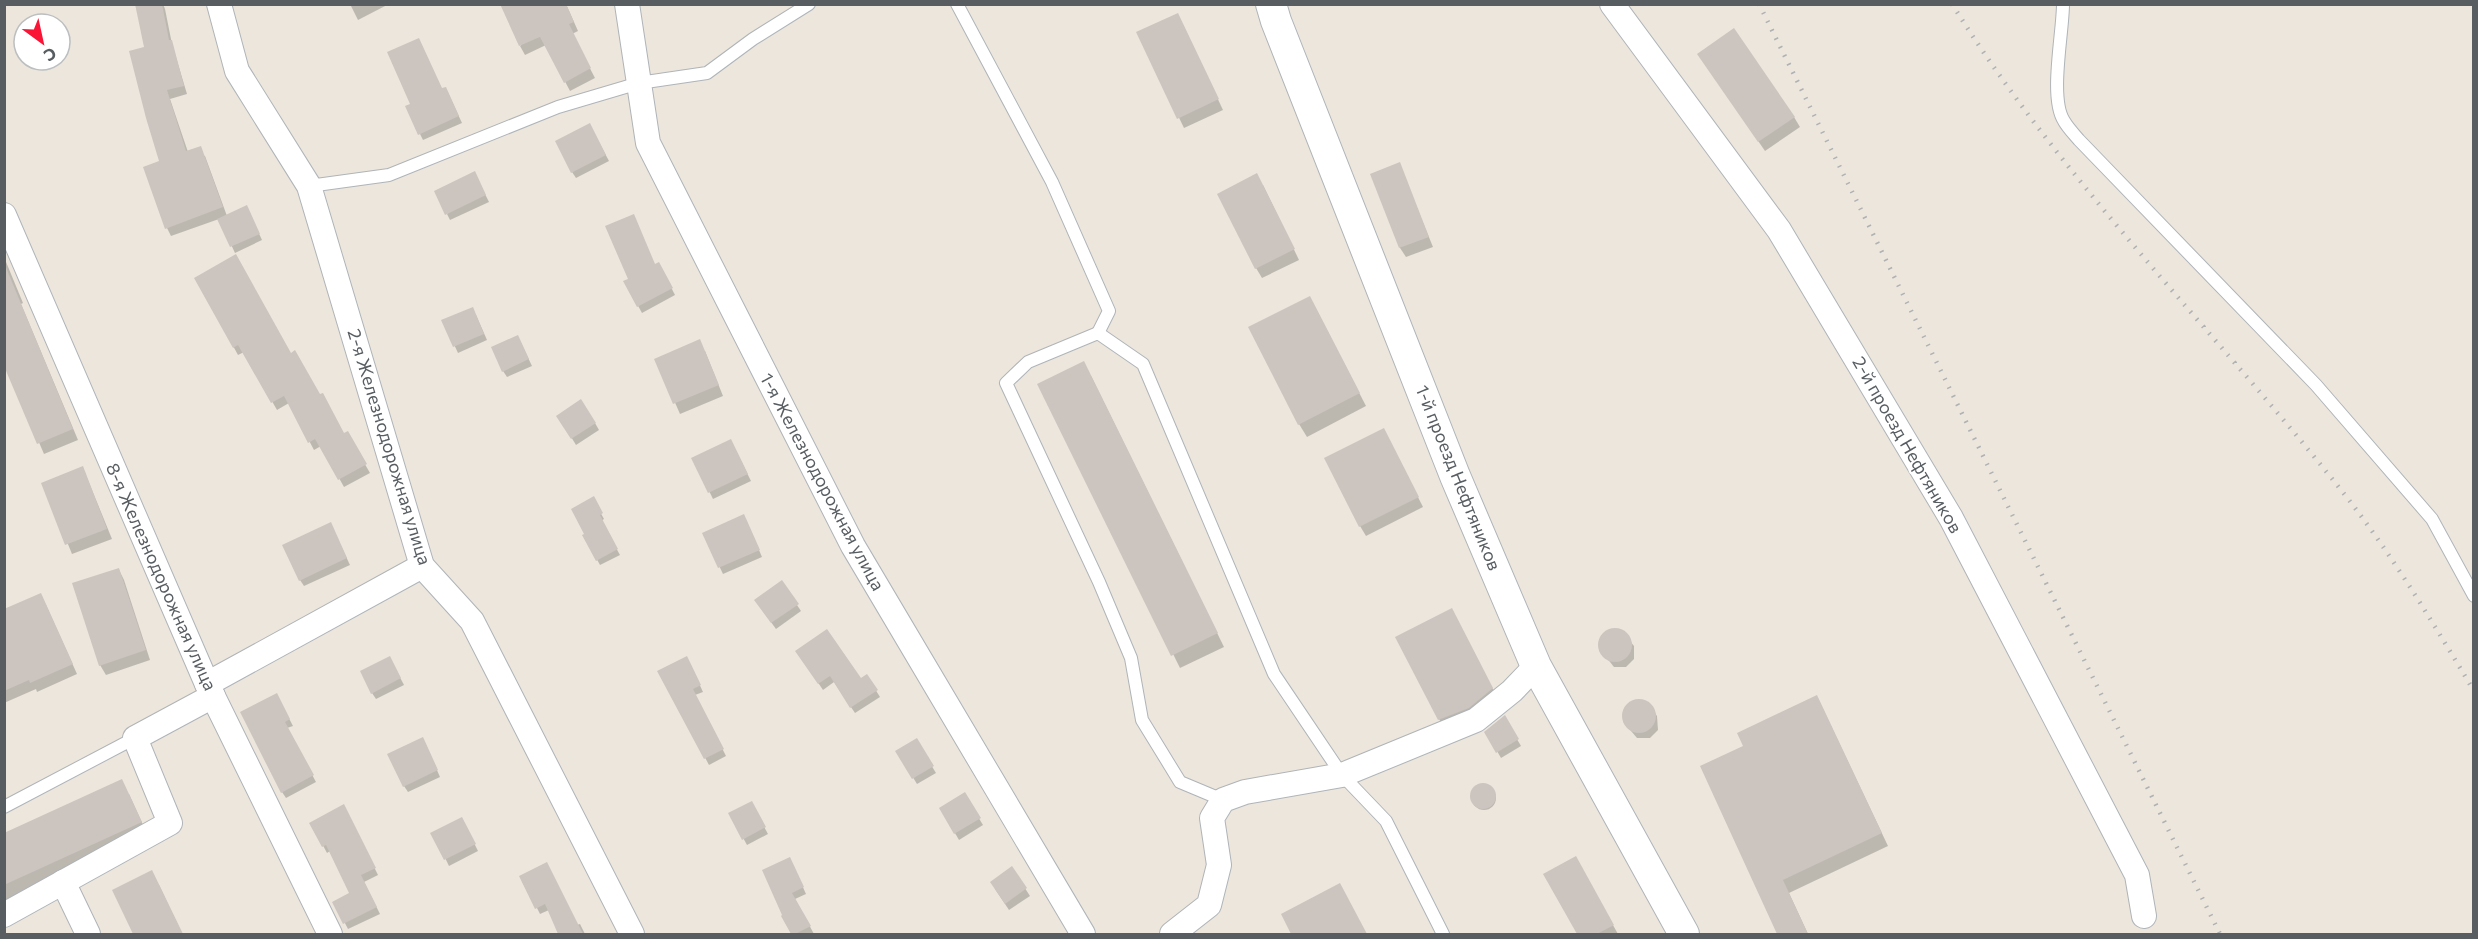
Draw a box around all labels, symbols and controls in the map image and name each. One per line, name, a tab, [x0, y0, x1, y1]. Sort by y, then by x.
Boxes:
north arrow	[12, 12, 72, 72]
text: С	[41, 44, 60, 66]
street label: 2-я Железнодорожная улица	[344, 326, 436, 567]
street label: 2-й проезд Нефтяников	[1848, 352, 1967, 537]
street label: 1-я Железнодорожная улица	[756, 369, 890, 594]
street label: 1-й проезд Нефтяников	[1412, 382, 1506, 573]
street label: 8-я Железнодорожная улица	[102, 460, 222, 694]

